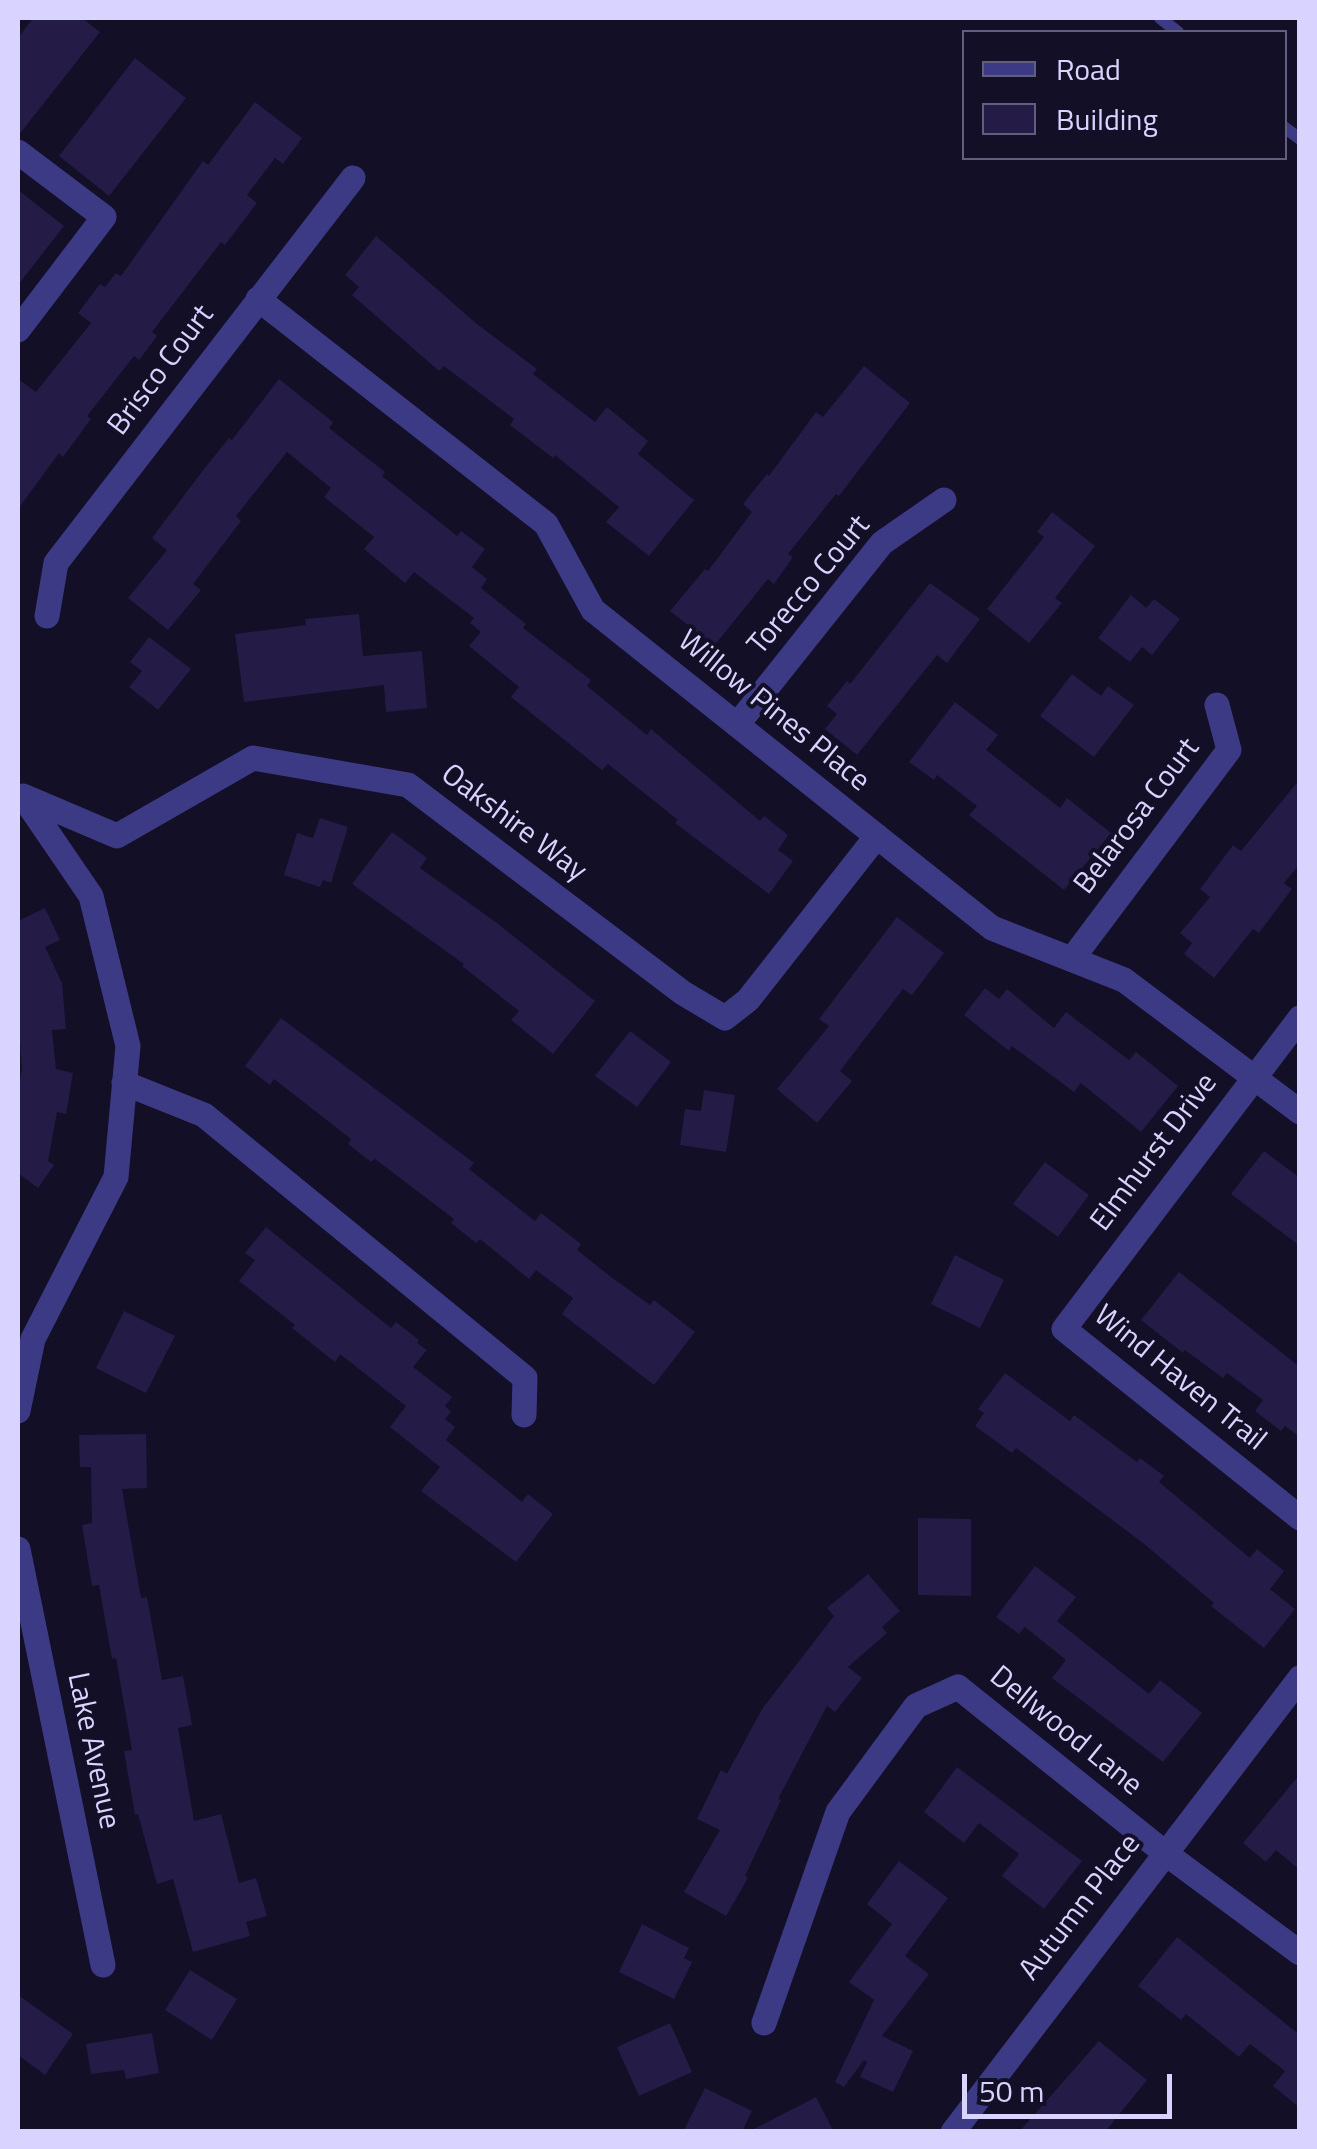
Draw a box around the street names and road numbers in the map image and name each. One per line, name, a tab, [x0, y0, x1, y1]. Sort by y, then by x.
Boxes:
street label: Brisco Court	[101, 299, 223, 443]
street label: Torecco Court	[741, 509, 879, 663]
street label: Willow Pines Place	[670, 624, 876, 800]
street label: Belarosa Court	[1068, 732, 1208, 902]
street label: Oakshire Way	[433, 758, 593, 890]
street label: Elmhurst Drive	[1084, 1067, 1226, 1239]
street label: Wind Haven Trail	[1086, 1299, 1272, 1459]
street label: Dellwood Lane	[981, 1660, 1149, 1804]
street label: Lake Avenue	[58, 1670, 126, 1832]
street label: Autumn Place	[1013, 1828, 1149, 1988]

